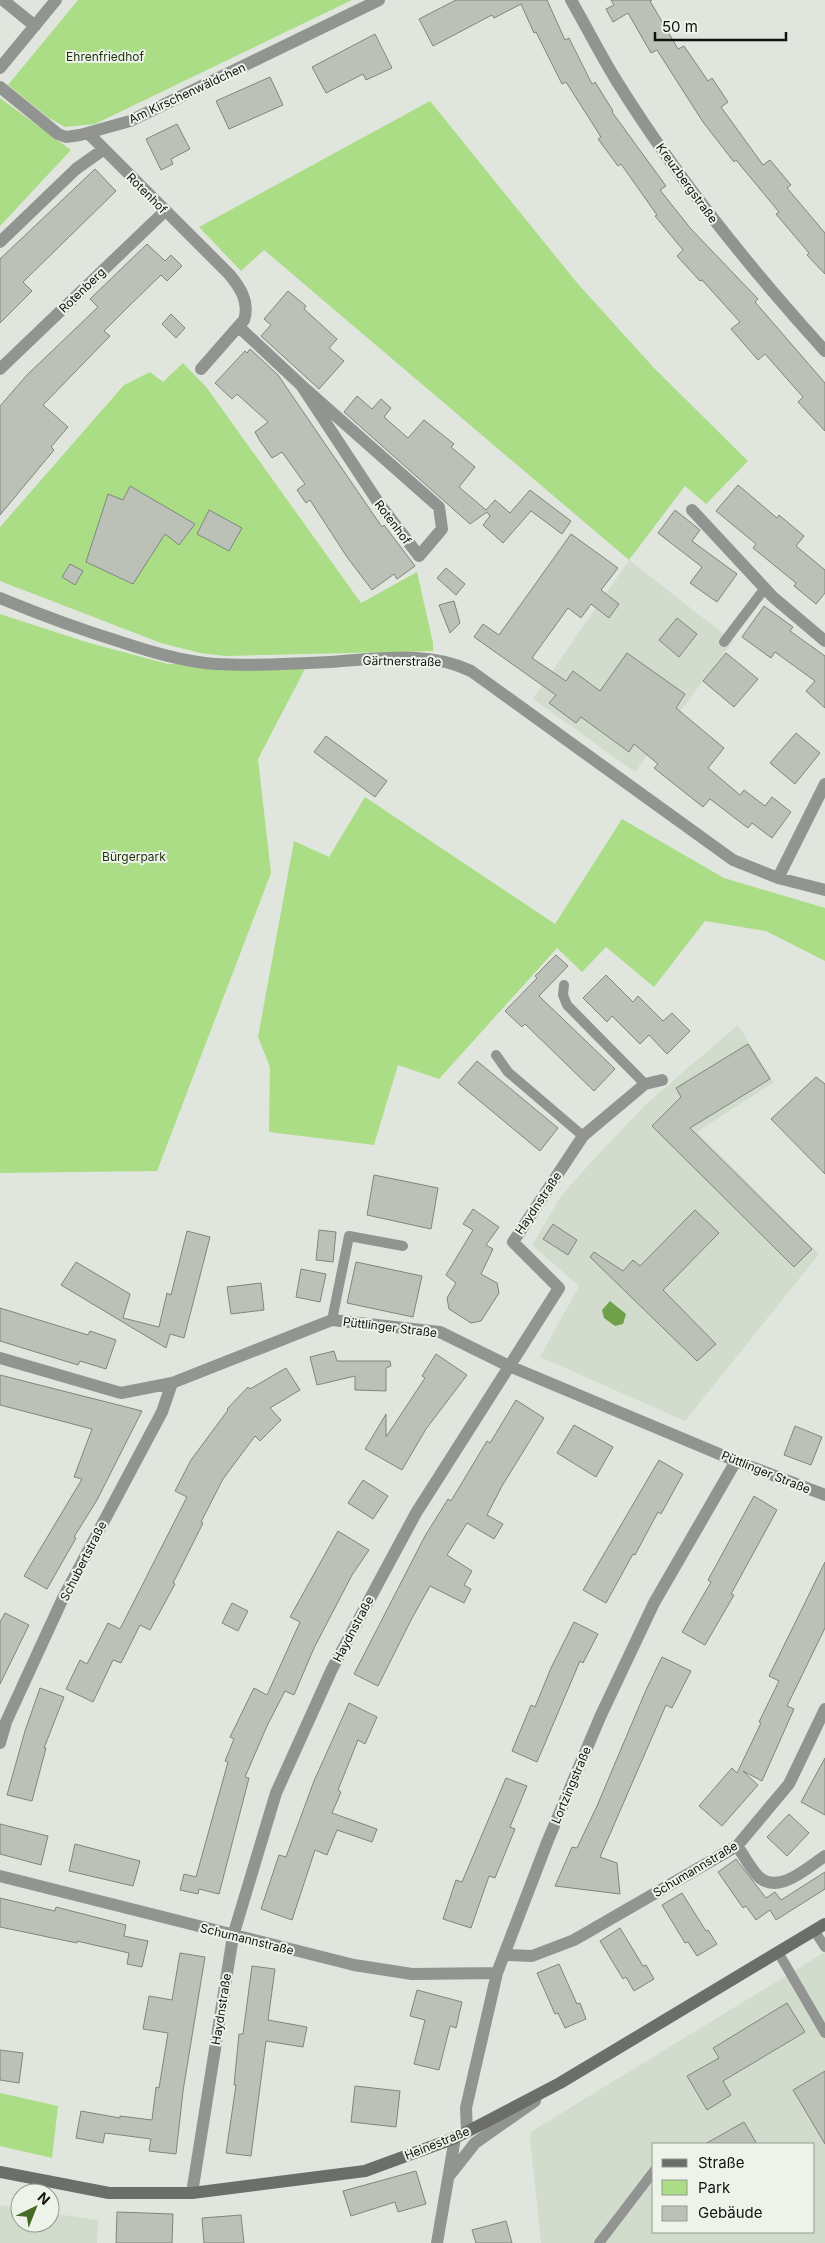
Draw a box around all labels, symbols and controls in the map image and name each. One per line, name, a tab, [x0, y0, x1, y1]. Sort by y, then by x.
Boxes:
scale bar	[655, 10, 786, 42]
text: 50 m	[662, 17, 698, 36]
park label: Ehrenfriedhof	[66, 49, 144, 64]
street label: Am Kirschenwäldchen	[126, 59, 248, 127]
street label: Kreuzbergstraße	[653, 140, 721, 226]
street label: Rotenhof	[124, 170, 171, 217]
street label: Rotenberg	[56, 264, 108, 316]
street label: Rotenhof	[372, 497, 415, 547]
street label: Gärtnerstraße	[362, 653, 442, 669]
park label: Bürgerpark	[102, 849, 166, 864]
street label: Haydnstraße	[512, 1169, 564, 1237]
street label: Püttlinger Straße	[342, 1314, 438, 1340]
street label: Püttlinger Straße	[719, 1447, 813, 1497]
street label: Schubertstraße	[56, 1519, 110, 1603]
street label: Haydnstraße	[329, 1594, 377, 1664]
street label: Lortzingstraße	[548, 1744, 594, 1826]
street label: Schumannstraße	[650, 1838, 740, 1900]
street label: Schumannstraße	[199, 1920, 295, 1958]
street label: Haydnstraße	[208, 1972, 234, 2046]
street label: Heinestraße	[402, 2123, 472, 2163]
legend	[652, 2143, 815, 2233]
text: Straße	[698, 2153, 745, 2172]
text: Park	[698, 2178, 731, 2197]
north arrow	[10, 2183, 60, 2233]
text: N	[35, 2188, 54, 2208]
text: Gebäude	[698, 2203, 763, 2222]

